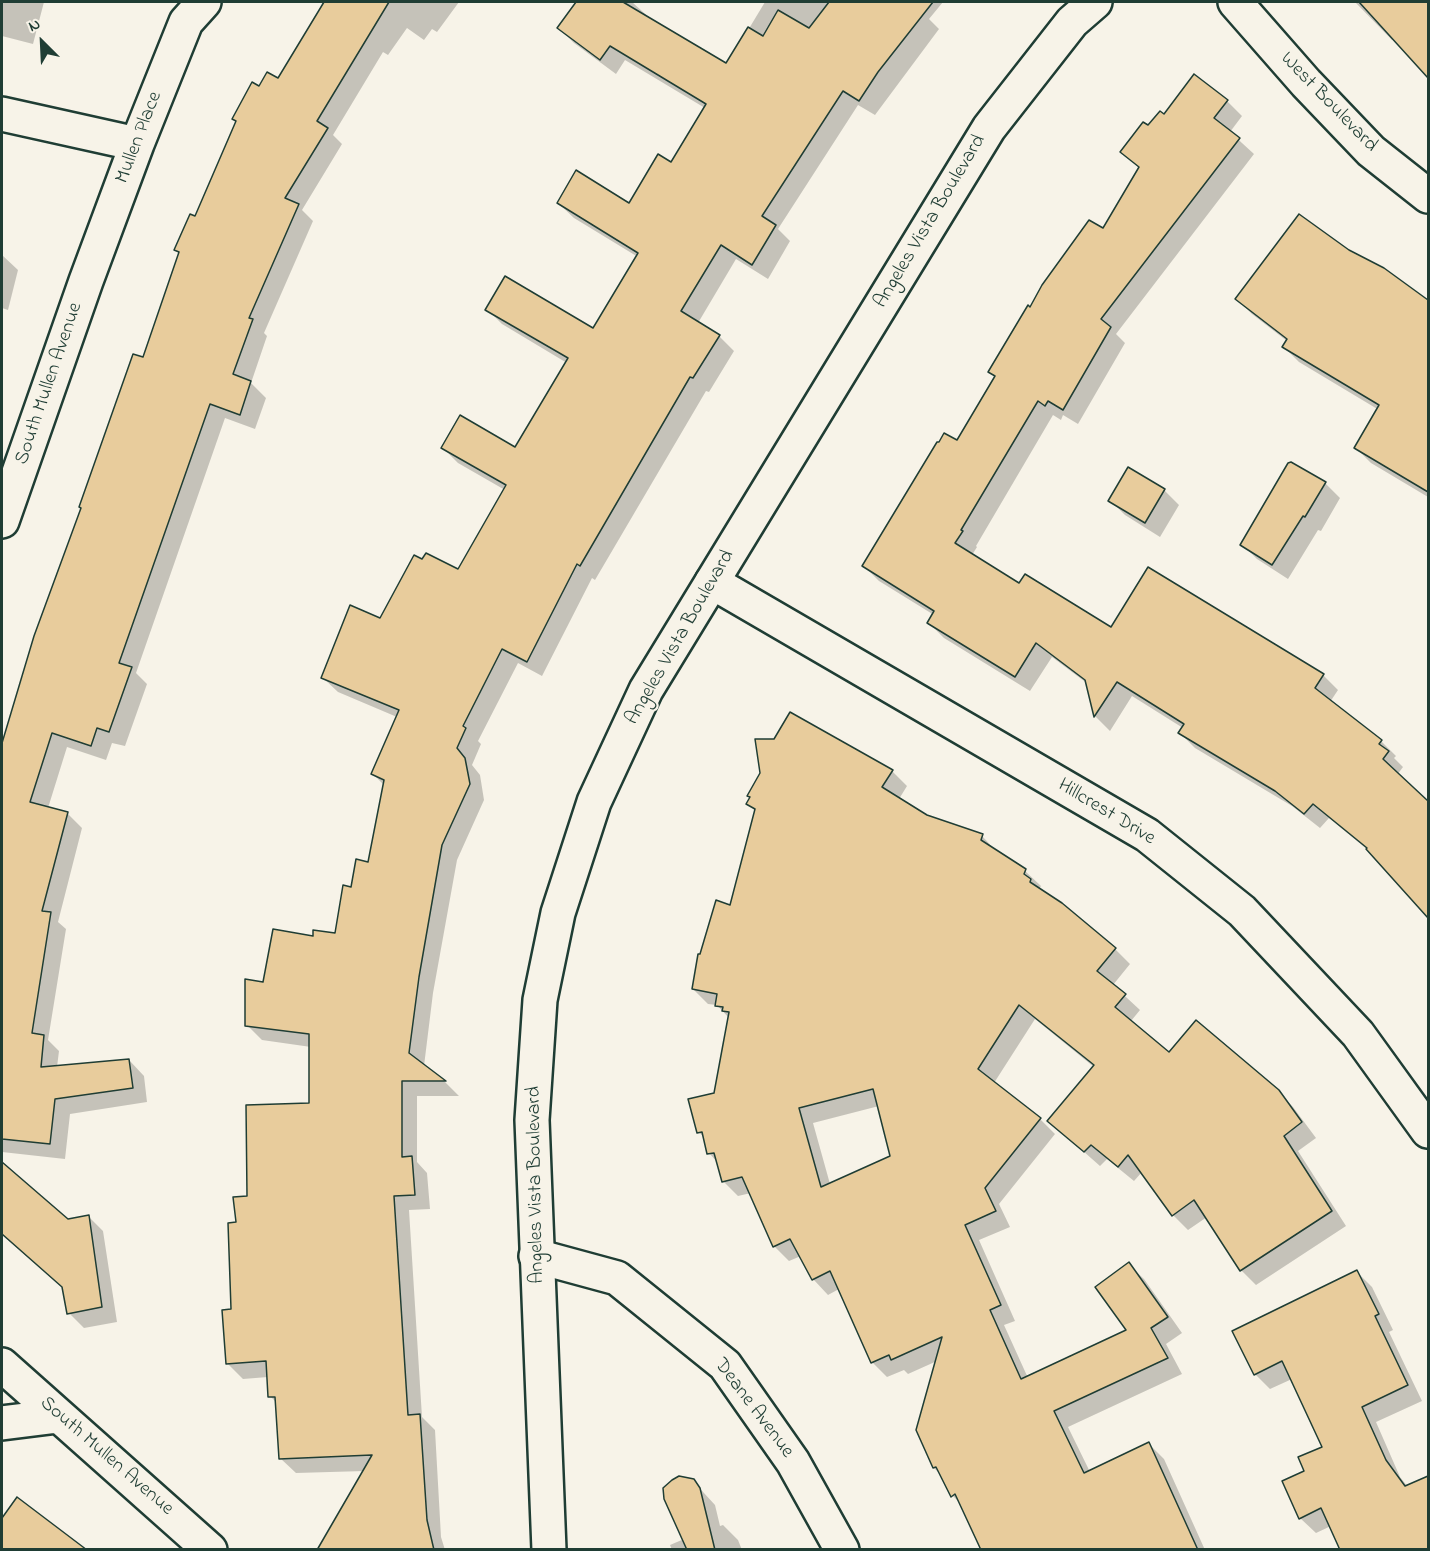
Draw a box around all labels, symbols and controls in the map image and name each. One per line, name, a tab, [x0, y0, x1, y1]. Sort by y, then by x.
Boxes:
north arrow	[12, 12, 72, 72]
text: N	[25, 12, 44, 39]
street label: West Boulevard	[1274, 48, 1382, 158]
street label: Mullen Place	[112, 89, 168, 187]
street label: Angeles Vista Boulevard	[870, 131, 992, 313]
street label: South Mullen Avenue	[11, 300, 89, 468]
street label: Angeles Vista Boulevard	[621, 546, 741, 730]
street label: Hillcrest Drive	[1053, 774, 1159, 852]
street label: Angeles Vista Boulevard	[523, 1086, 551, 1284]
street label: Deane Avenue	[708, 1355, 798, 1463]
street label: South Mullen Avenue	[34, 1392, 178, 1522]

